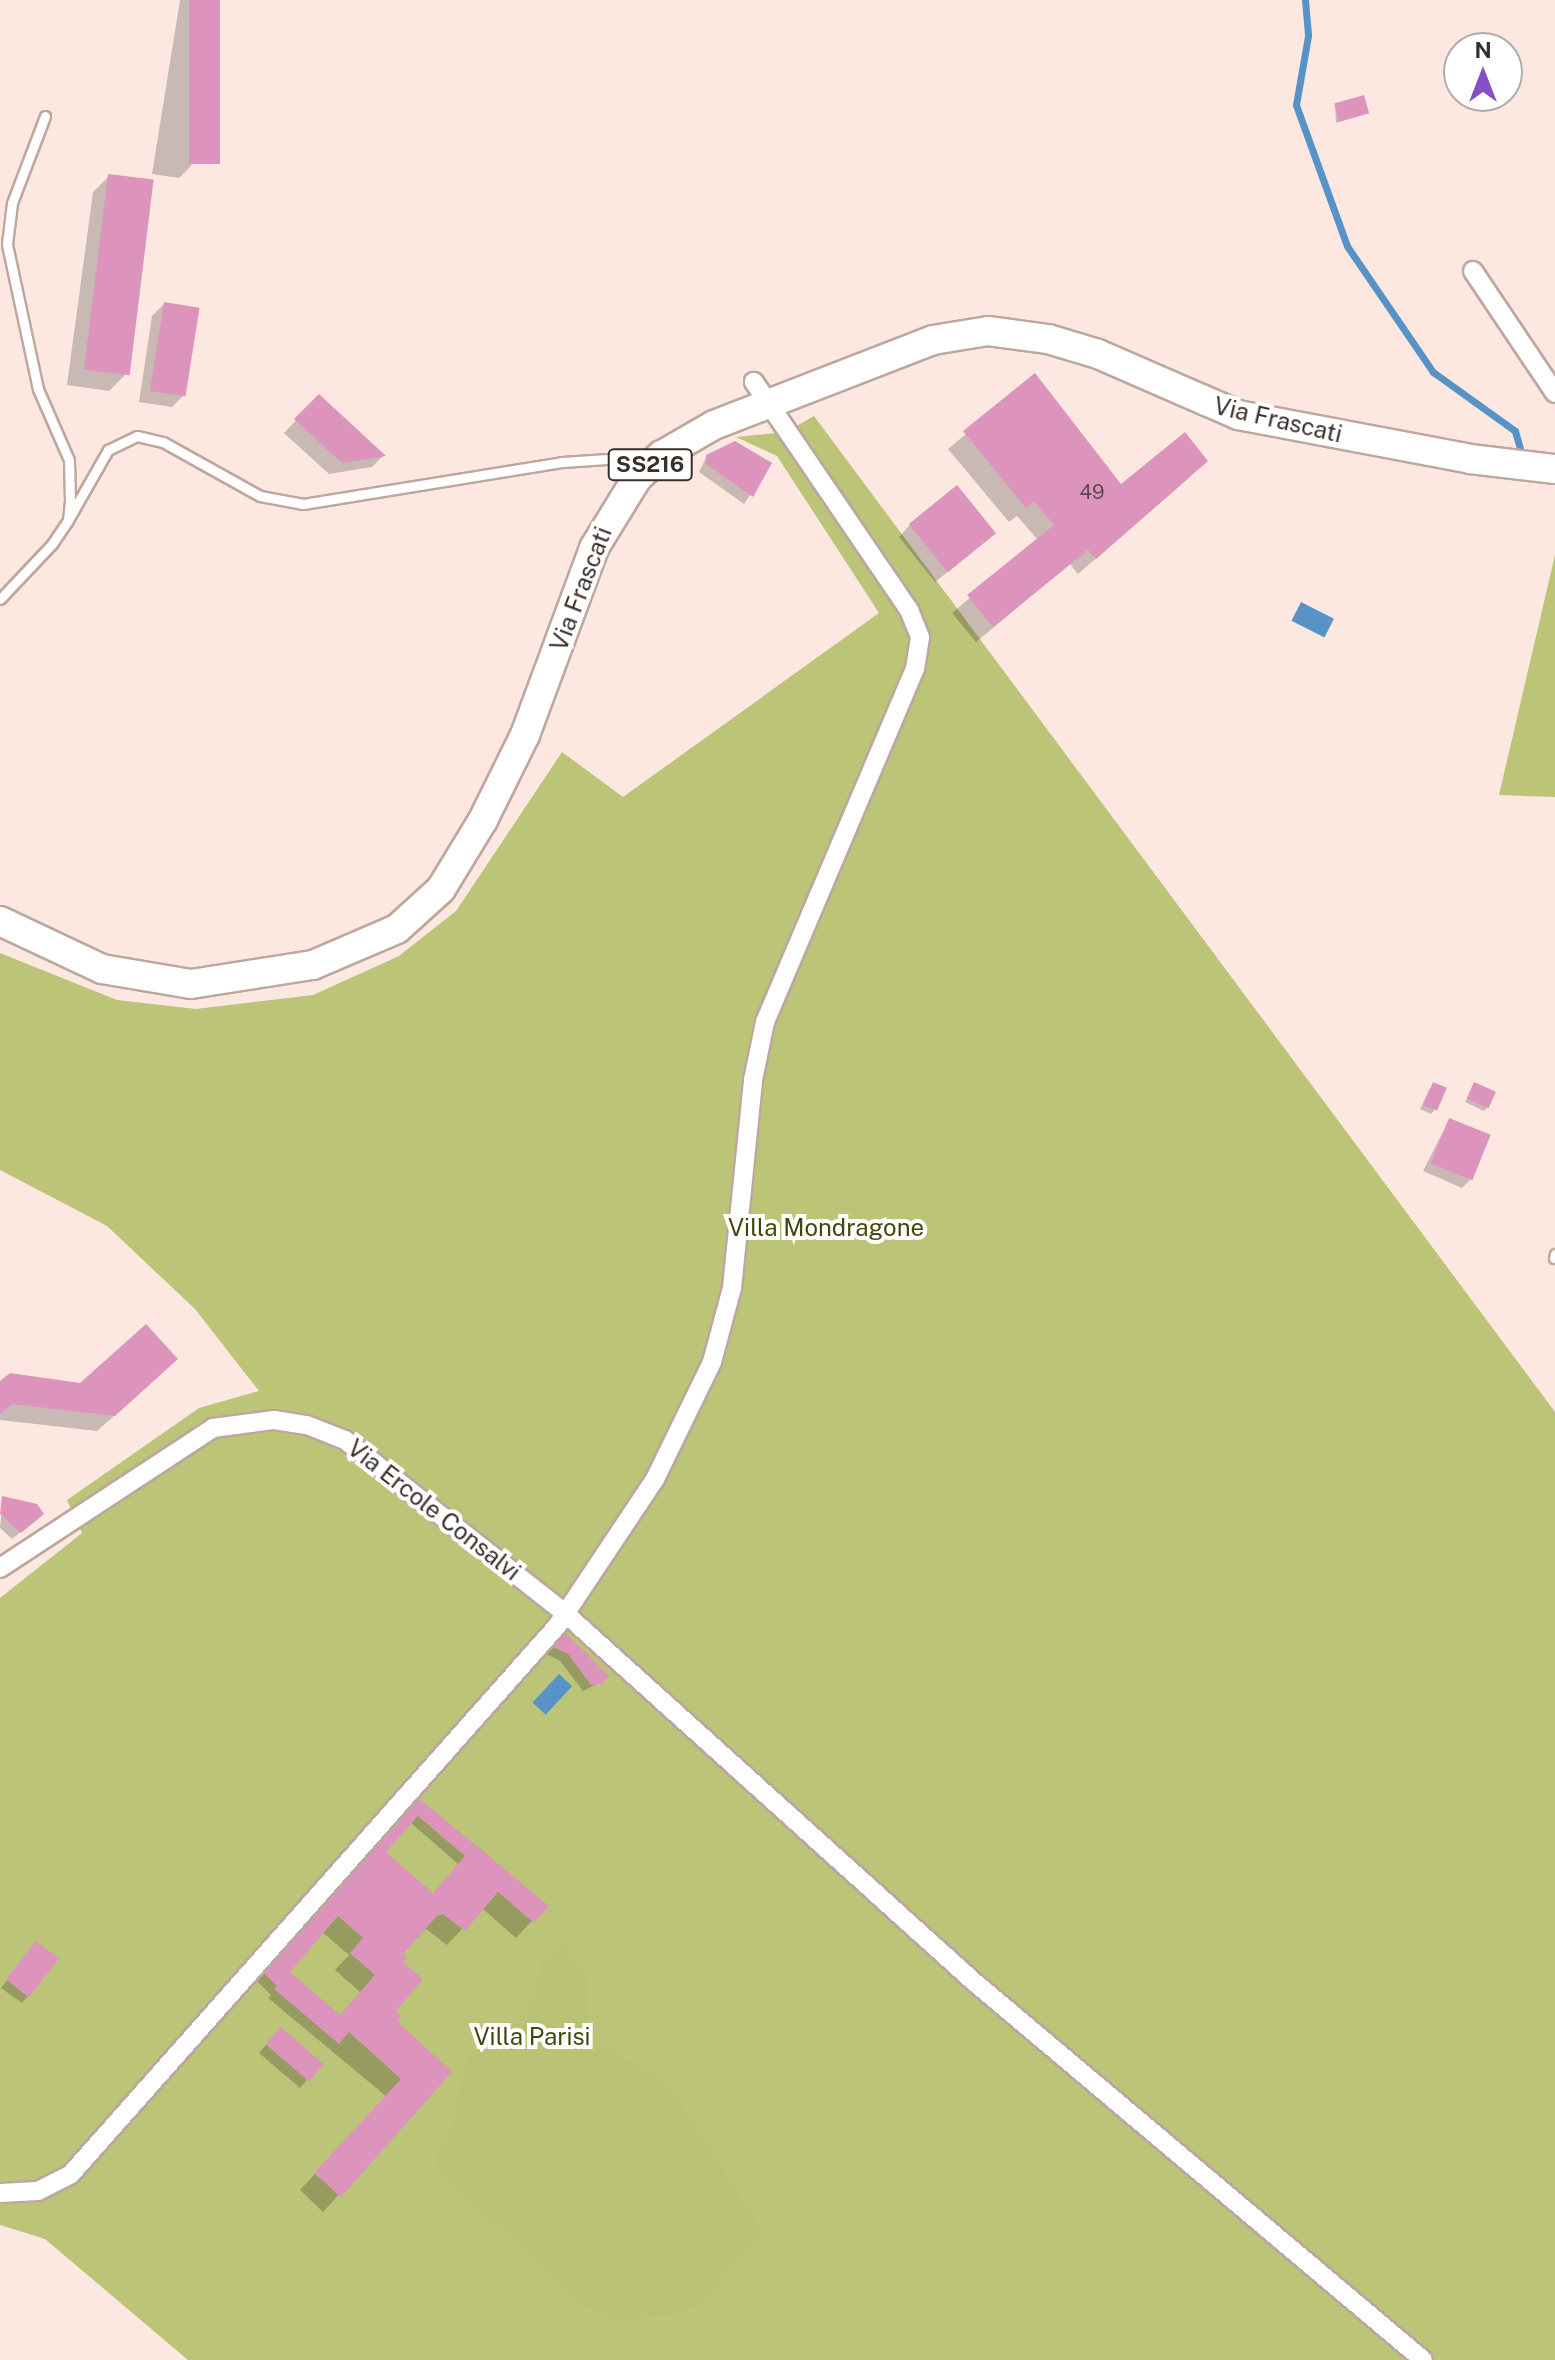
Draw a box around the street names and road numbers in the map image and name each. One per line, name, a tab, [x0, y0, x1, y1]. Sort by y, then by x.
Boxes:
street label: Via Frascati	[1211, 391, 1345, 449]
road number: SS216	[606, 447, 694, 483]
street label: Via Frascati	[544, 523, 618, 655]
street label: Via Ercole Consalvi	[342, 1433, 526, 1587]

